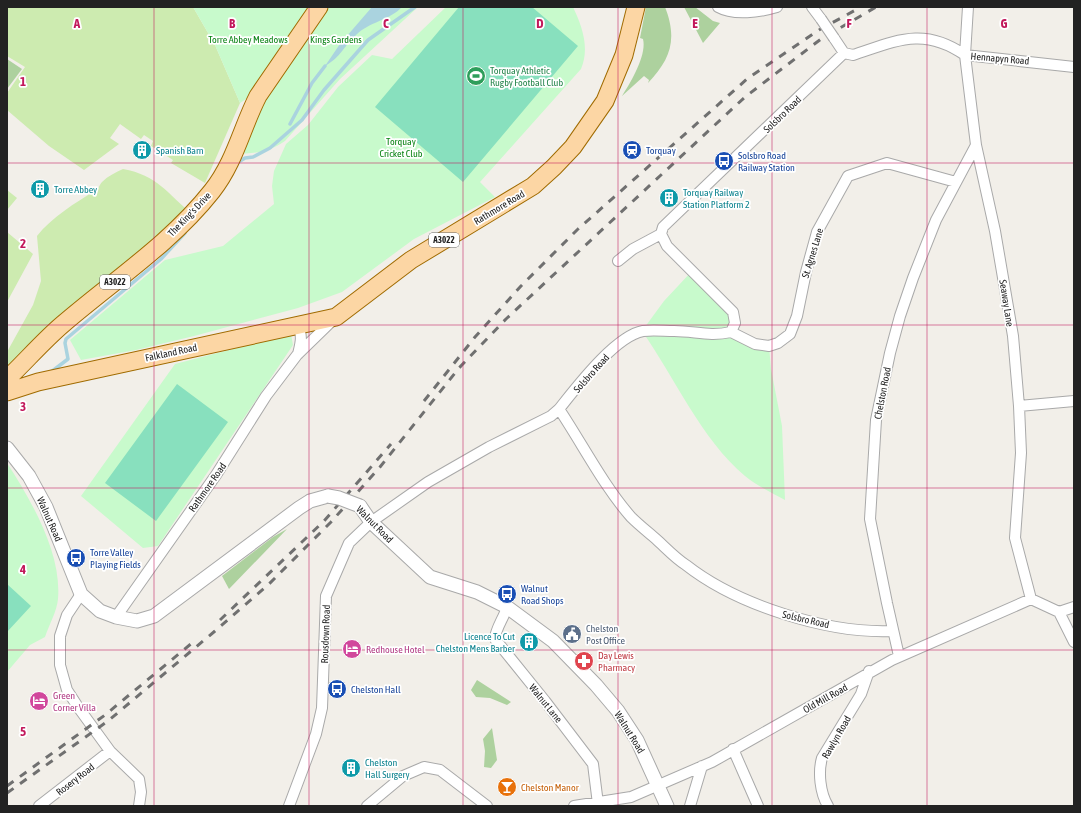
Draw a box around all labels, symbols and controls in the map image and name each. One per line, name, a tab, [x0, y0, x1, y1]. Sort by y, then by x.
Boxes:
text: A	[73, 16, 81, 31]
text: B	[229, 16, 236, 31]
text: C	[383, 16, 389, 31]
text: D	[536, 16, 544, 31]
text: E	[692, 16, 698, 31]
text: F	[846, 16, 852, 31]
text: G	[1001, 16, 1008, 31]
park label: Torre Abbey Meadows	[208, 34, 288, 45]
park label: Kings Gardens	[310, 34, 362, 45]
street label: Hennapyn Road	[970, 50, 1030, 67]
sports icon: Torquay Athletic Rugby Football Club	[465, 65, 487, 87]
place label: Torquay Athletic Rugby Football Club	[490, 65, 563, 88]
text: 1	[20, 74, 26, 89]
street label: Solsbro Road	[761, 94, 804, 135]
park label: Torquay Cricket Club	[379, 136, 423, 159]
building icon: Spanish Barn	[131, 139, 153, 161]
station icon: Torquay	[621, 139, 643, 161]
place label: Spanish Barn	[156, 145, 204, 156]
place label: Torquay	[646, 145, 676, 156]
bus stop icon: Solsbro Road Railway Station	[713, 150, 735, 172]
place label: Solsbro Road Railway Station	[738, 150, 795, 173]
building icon: Torre Abbey	[29, 178, 51, 200]
place label: Torre Abbey	[54, 184, 97, 195]
building icon: Torquay Railway Station Platform 2	[658, 187, 680, 209]
place label: Torquay Railway Station Platform 2	[683, 187, 750, 210]
street label: Rathmore Road	[472, 188, 527, 227]
street label: The King's Drive	[166, 190, 214, 239]
street label: St. Agnes Lane	[800, 226, 825, 279]
road number: A3022	[429, 233, 459, 247]
text: 2	[20, 236, 26, 251]
road number: A3022	[100, 275, 130, 289]
street label: Seaway Lane	[997, 279, 1016, 328]
street label: Falkland Road	[144, 342, 198, 363]
street label: Solsbro Road	[571, 352, 612, 395]
street label: Chelston Road	[872, 366, 893, 420]
text: 3	[20, 399, 26, 414]
street label: Rathmore Road	[186, 460, 228, 514]
street label: Walnut Road	[35, 495, 64, 543]
street label: Walnut Road	[354, 504, 395, 545]
bus stop icon: Torre Valley Playing Fields	[65, 547, 87, 569]
place label: Torre Valley Playing Fields	[90, 547, 141, 570]
text: 4	[19, 562, 26, 577]
bus stop icon: Walnut Road Shops	[496, 583, 518, 605]
place label: Walnut Road Shops	[521, 583, 564, 606]
street label: Rousdown Road	[319, 604, 332, 664]
street label: Solsbro Road	[781, 609, 831, 630]
public building icon: Chelston Post Office	[561, 623, 583, 645]
place label: Chelston Post Office	[586, 623, 626, 646]
place label: Licence To Cut Chelston Mens Barber	[436, 631, 516, 654]
building icon: Licence To Cut Chelston Mens Barber	[518, 631, 540, 653]
hotel icon: Redhouse Hotel	[341, 638, 363, 660]
place label: Redhouse Hotel	[366, 644, 425, 655]
pharmacy icon: Day Lewis Pharmacy	[573, 650, 595, 672]
place label: Day Lewis Pharmacy	[598, 650, 635, 673]
bus stop icon: Chelston Hall	[326, 678, 348, 700]
street label: Walnut Lane	[527, 682, 565, 725]
street label: Old Mill Road	[801, 682, 850, 715]
place label: Chelston Hall	[351, 684, 401, 695]
hotel icon: Green Corner Villa	[28, 690, 50, 712]
place label: Green Corner Villa	[53, 690, 96, 713]
street label: Walnut Road	[612, 709, 647, 755]
street label: Rawlyn Road	[820, 714, 853, 761]
text: 5	[20, 724, 26, 739]
building icon: Chelston Hall Surgery	[340, 757, 362, 779]
place label: Chelston Hall Surgery	[365, 757, 410, 780]
street label: Rosery Road	[54, 761, 97, 798]
bar icon: Chelston Manor	[496, 776, 518, 798]
place label: Chelston Manor	[521, 782, 580, 793]

